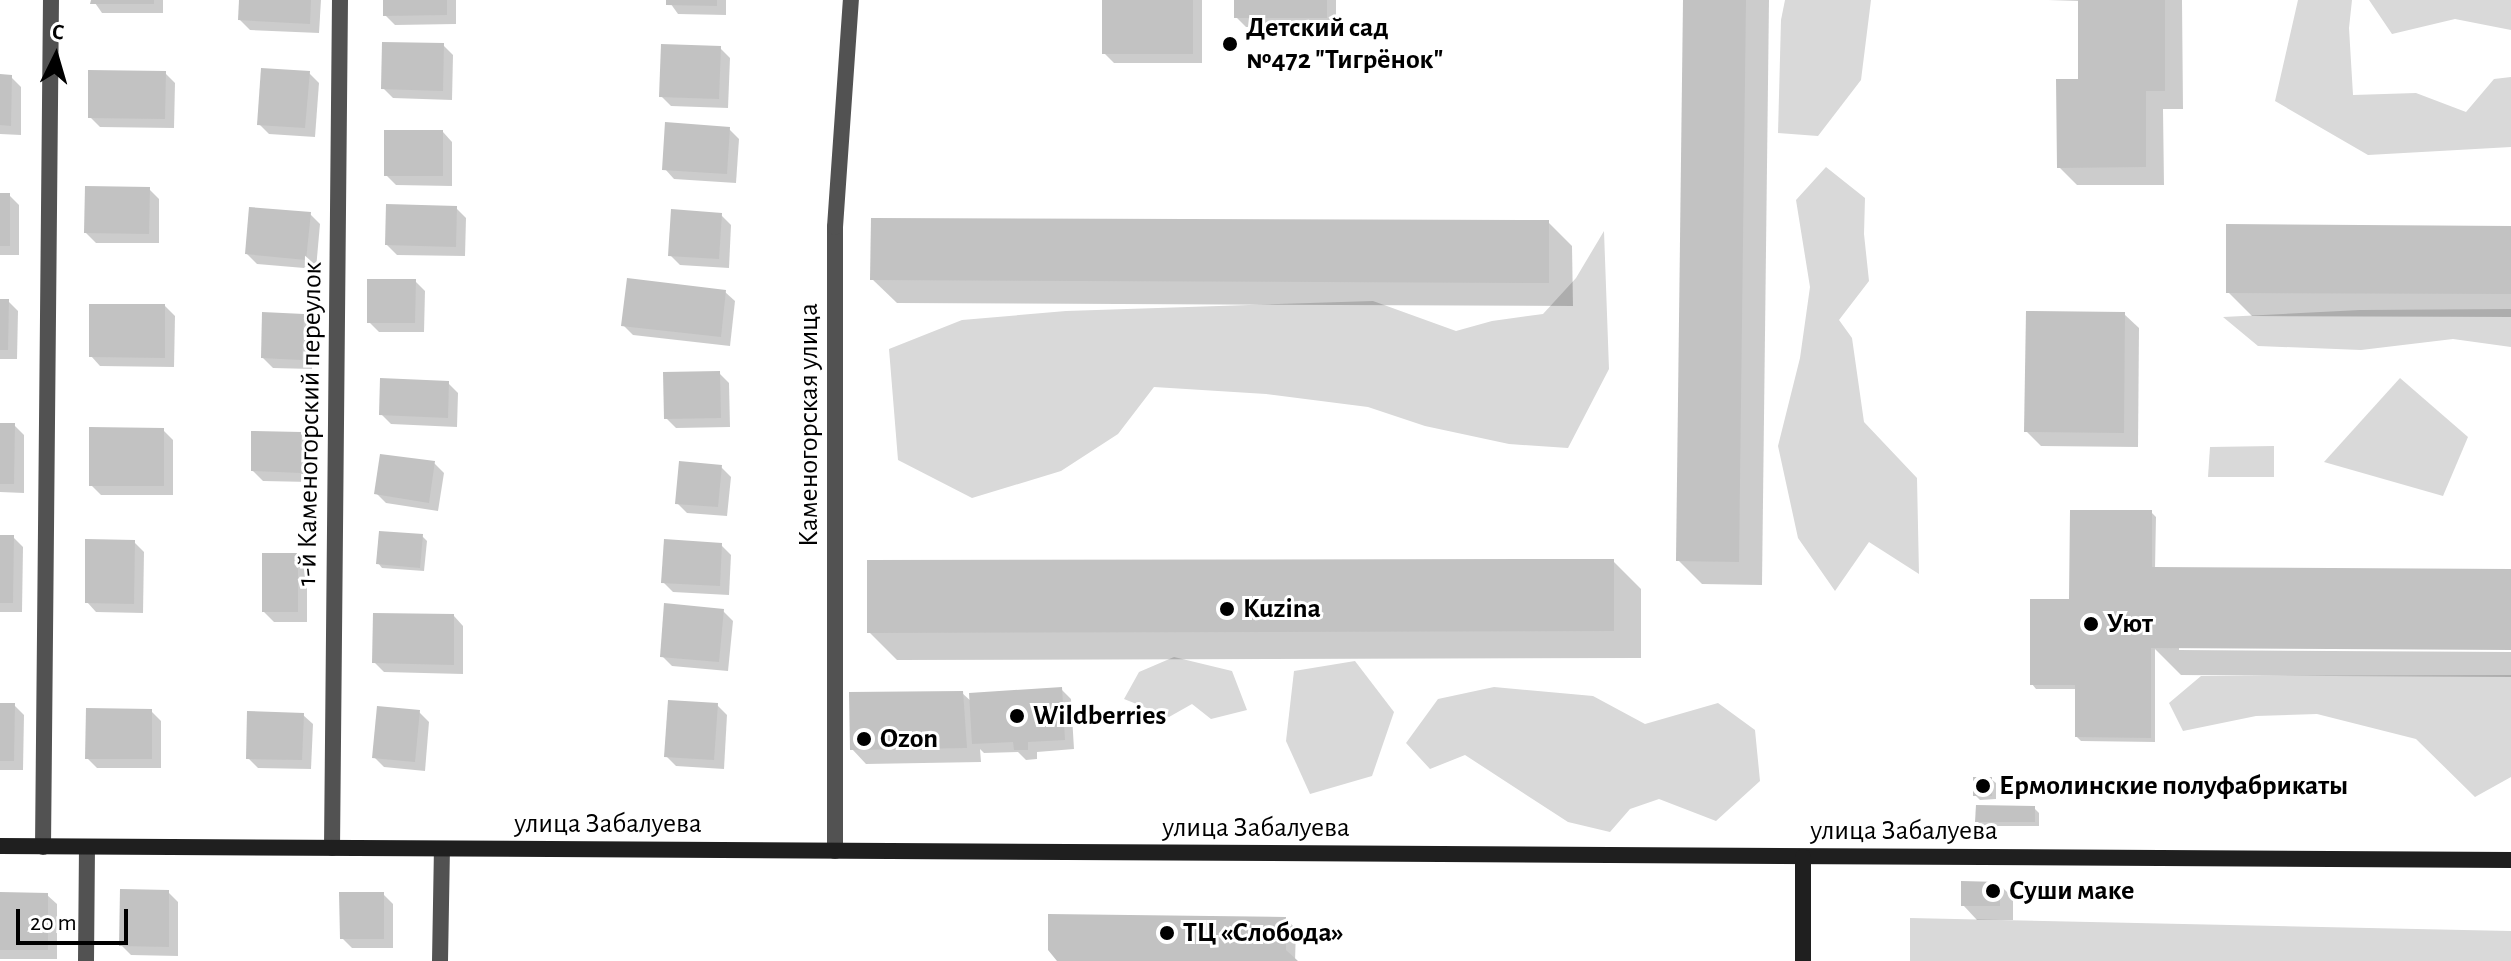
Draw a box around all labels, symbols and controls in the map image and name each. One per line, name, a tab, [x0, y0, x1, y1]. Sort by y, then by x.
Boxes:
place label: Детский сад №472 "Тигрёнок"	[1246, 11, 1443, 77]
north arrow	[16, 16, 96, 96]
text: С	[51, 21, 65, 44]
marker: Детский сад №472 "Тигрёнок"	[1221, 35, 1239, 53]
street label: 1-й Каменогорский переулок	[290, 262, 330, 586]
street label: Каменогорская улица	[792, 303, 826, 547]
place label: Kuzina	[1243, 592, 1321, 626]
marker: Kuzina	[1218, 600, 1236, 618]
place label: Уют	[2107, 607, 2153, 641]
marker: Уют	[2082, 615, 2100, 633]
place label: Wildberries	[1033, 699, 1166, 733]
marker: Wildberries	[1008, 707, 1026, 725]
place label: Ozon	[880, 722, 938, 756]
marker: Ozon	[855, 730, 873, 748]
place label: Ермолинские полуфабрикаты	[1999, 769, 2348, 803]
marker: Ермолинские полуфабрикаты	[1974, 777, 1992, 795]
street label: улица Забалуева	[514, 807, 702, 841]
street label: улица Забалуева	[1162, 811, 1350, 845]
street label: улица Забалуева	[1810, 814, 1998, 848]
place label: Суши маке	[2009, 874, 2134, 908]
marker: Суши маке	[1984, 882, 2002, 900]
scale bar	[20, 893, 132, 943]
text: 20 m	[30, 911, 77, 935]
place label: ТЦ «Слобода»	[1183, 916, 1344, 950]
marker: ТЦ «Слобода»	[1158, 924, 1176, 942]

